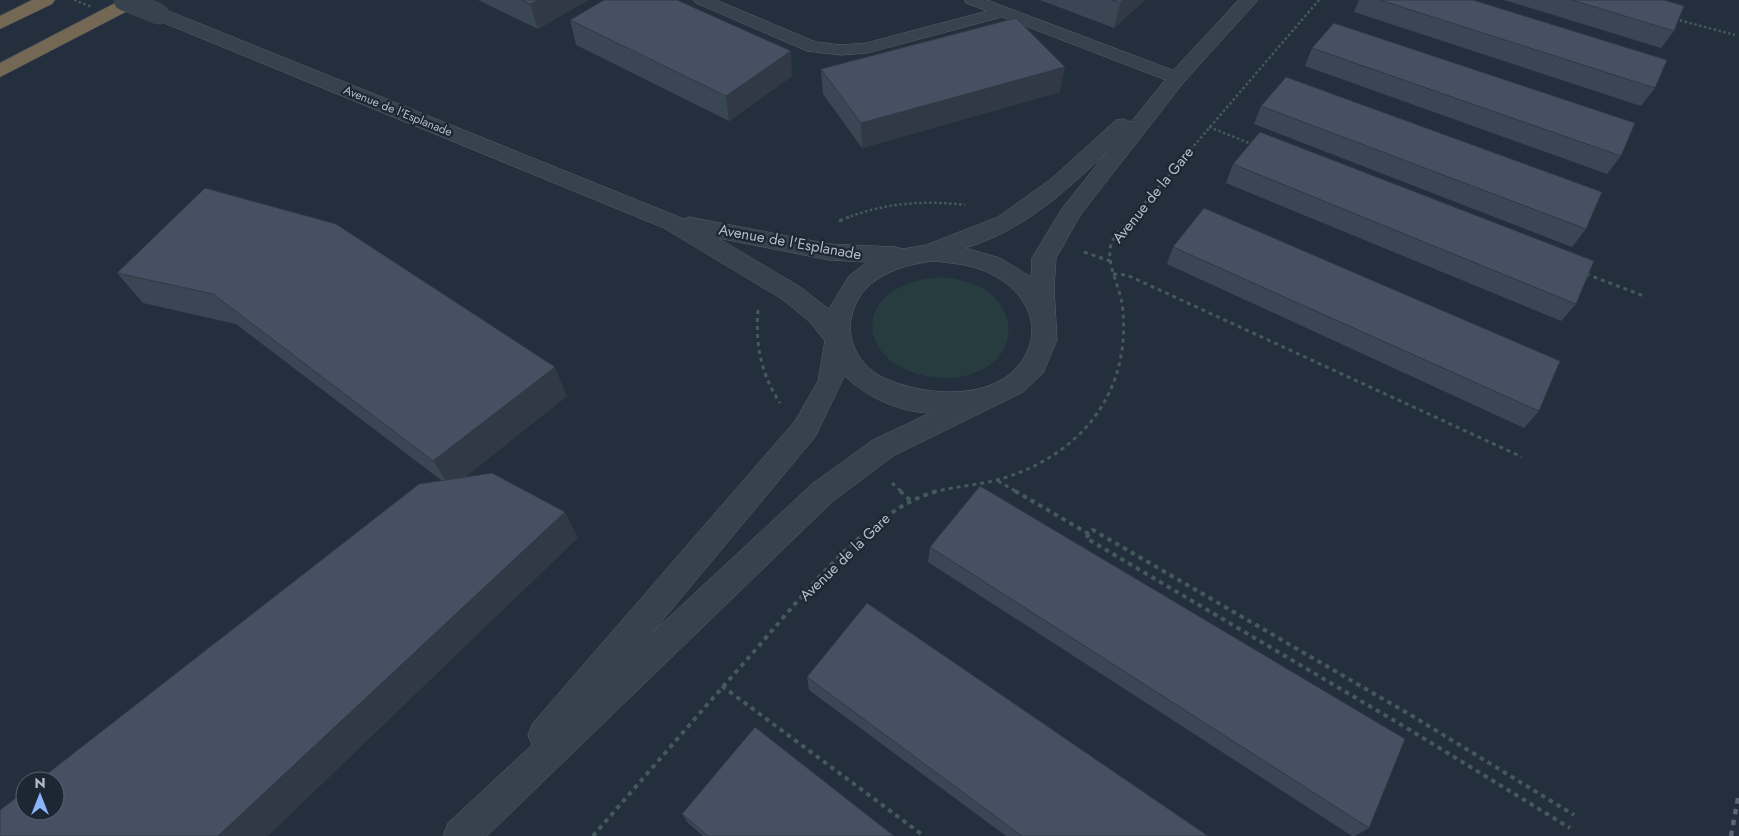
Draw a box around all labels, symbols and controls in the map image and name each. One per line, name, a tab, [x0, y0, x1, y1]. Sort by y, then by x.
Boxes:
street label: Avenue de l'Esplanade	[341, 81, 455, 141]
street label: Avenue de la Gare	[1107, 142, 1199, 248]
street label: Avenue de l'Esplanade	[717, 219, 863, 265]
street label: Avenue de la Gare	[795, 508, 896, 606]
north arrow	[15, 771, 65, 821]
text: N	[34, 773, 46, 793]

